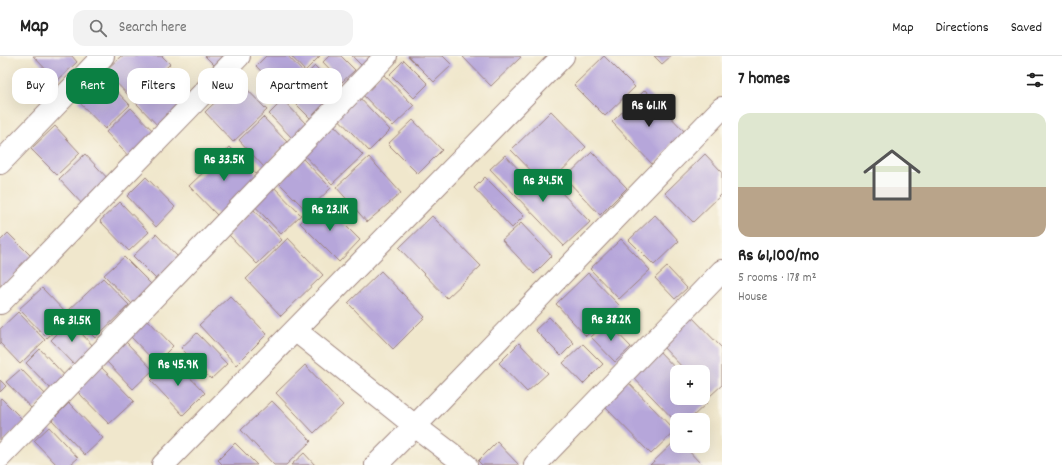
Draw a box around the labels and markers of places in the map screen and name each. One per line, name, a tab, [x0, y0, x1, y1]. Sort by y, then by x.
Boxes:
pin: Rs 61.1K	[608, 94, 690, 128]
pin: Rs 33.5K	[183, 148, 265, 182]
pin: Rs 34.5K	[502, 169, 584, 203]
pin: Rs 23.1K	[289, 198, 371, 232]
pin: Rs 38.2K	[570, 308, 652, 342]
pin: Rs 31.5K	[31, 309, 113, 343]
pin: Rs 45.9K	[137, 353, 219, 387]

